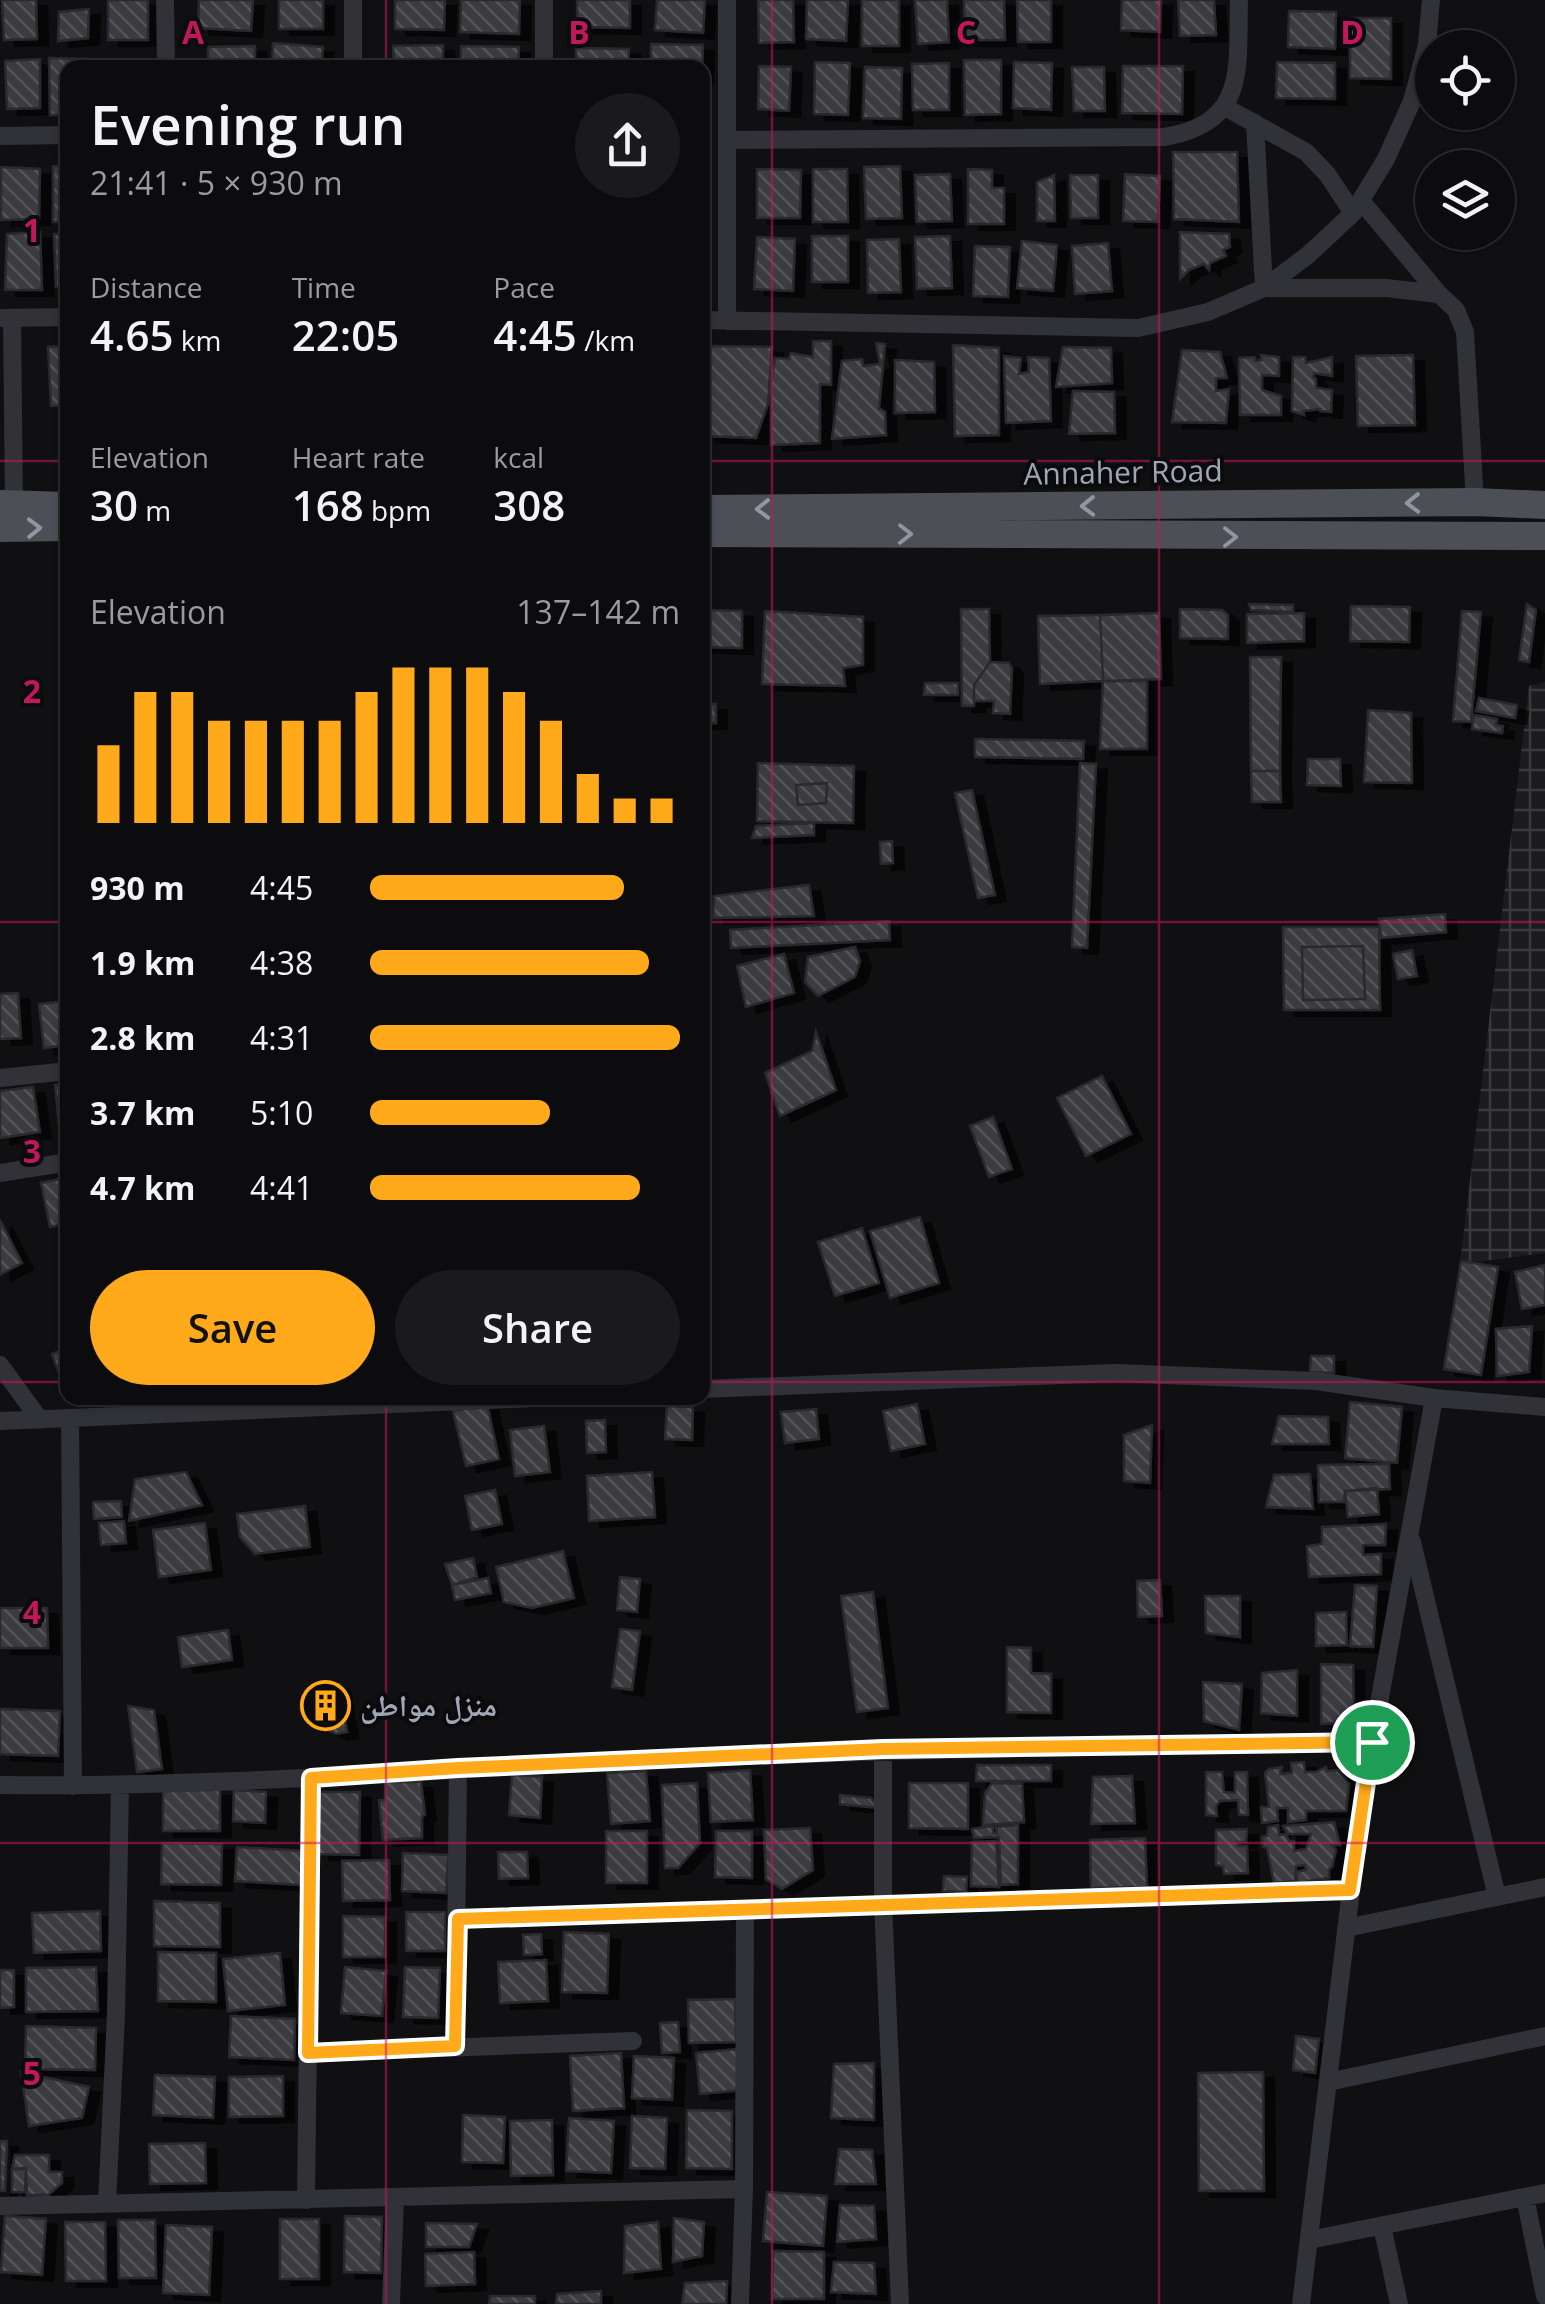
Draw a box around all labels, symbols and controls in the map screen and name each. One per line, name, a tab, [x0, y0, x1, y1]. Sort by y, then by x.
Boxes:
text: A	[182, 10, 205, 53]
text: B	[568, 10, 590, 53]
text: C	[956, 10, 976, 53]
text: D	[1340, 10, 1364, 53]
map controls	[1415, 30, 1515, 250]
button: locate	[1415, 30, 1515, 130]
text: Evening run	[90, 86, 405, 161]
button: share	[575, 93, 680, 198]
button: layers	[1415, 150, 1515, 250]
text: 21:41 · 5 × 930 m	[90, 161, 343, 204]
text: 1	[23, 208, 41, 251]
text: Distance	[90, 268, 203, 306]
text: Time	[292, 268, 356, 306]
text: Pace	[493, 268, 555, 306]
text: 4.65	[90, 306, 174, 363]
text: 22:05	[292, 306, 399, 363]
text: 4:45	[493, 306, 577, 363]
text: km	[174, 321, 221, 359]
text: /km	[577, 321, 635, 359]
text: Elevation	[90, 438, 209, 476]
text: Heart rate	[292, 438, 425, 476]
text: kcal	[493, 438, 544, 476]
street label: Annaher Road	[1023, 449, 1223, 494]
text: 30	[90, 476, 138, 533]
text: 168	[292, 476, 364, 533]
text: 308	[493, 476, 565, 533]
text: m	[138, 491, 171, 529]
text: bpm	[364, 491, 431, 529]
one-way arrow	[1404, 492, 1420, 513]
one-way arrow	[1079, 495, 1094, 517]
one-way arrow	[754, 498, 770, 520]
one-way arrow	[26, 517, 42, 538]
one-way arrow	[898, 523, 913, 545]
one-way arrow	[1222, 526, 1238, 548]
text: Elevation	[90, 590, 226, 633]
text: 137–142 m	[516, 590, 680, 633]
text: 2	[23, 669, 41, 712]
text: 930 m	[90, 866, 185, 909]
text: 4:45	[250, 866, 313, 909]
text: 1.9 km	[90, 941, 195, 984]
text: 4:38	[250, 941, 313, 984]
text: 2.8 km	[90, 1016, 195, 1059]
text: 4:31	[250, 1016, 313, 1059]
text: 3.7 km	[90, 1091, 195, 1134]
text: 5:10	[250, 1091, 313, 1134]
text: 3	[23, 1129, 41, 1172]
text: 4.7 km	[90, 1166, 195, 1209]
text: 4:41	[250, 1166, 313, 1209]
button: Save	[90, 1270, 375, 1385]
button: Share	[395, 1270, 680, 1385]
text: 4	[23, 1590, 41, 1633]
building icon: منزل مواطن	[299, 1680, 351, 1732]
place label: منزل مواطن	[360, 1684, 497, 1725]
pin	[1330, 1700, 1415, 1785]
icon: arrive	[1345, 1715, 1400, 1770]
text: 5	[23, 2051, 41, 2094]

